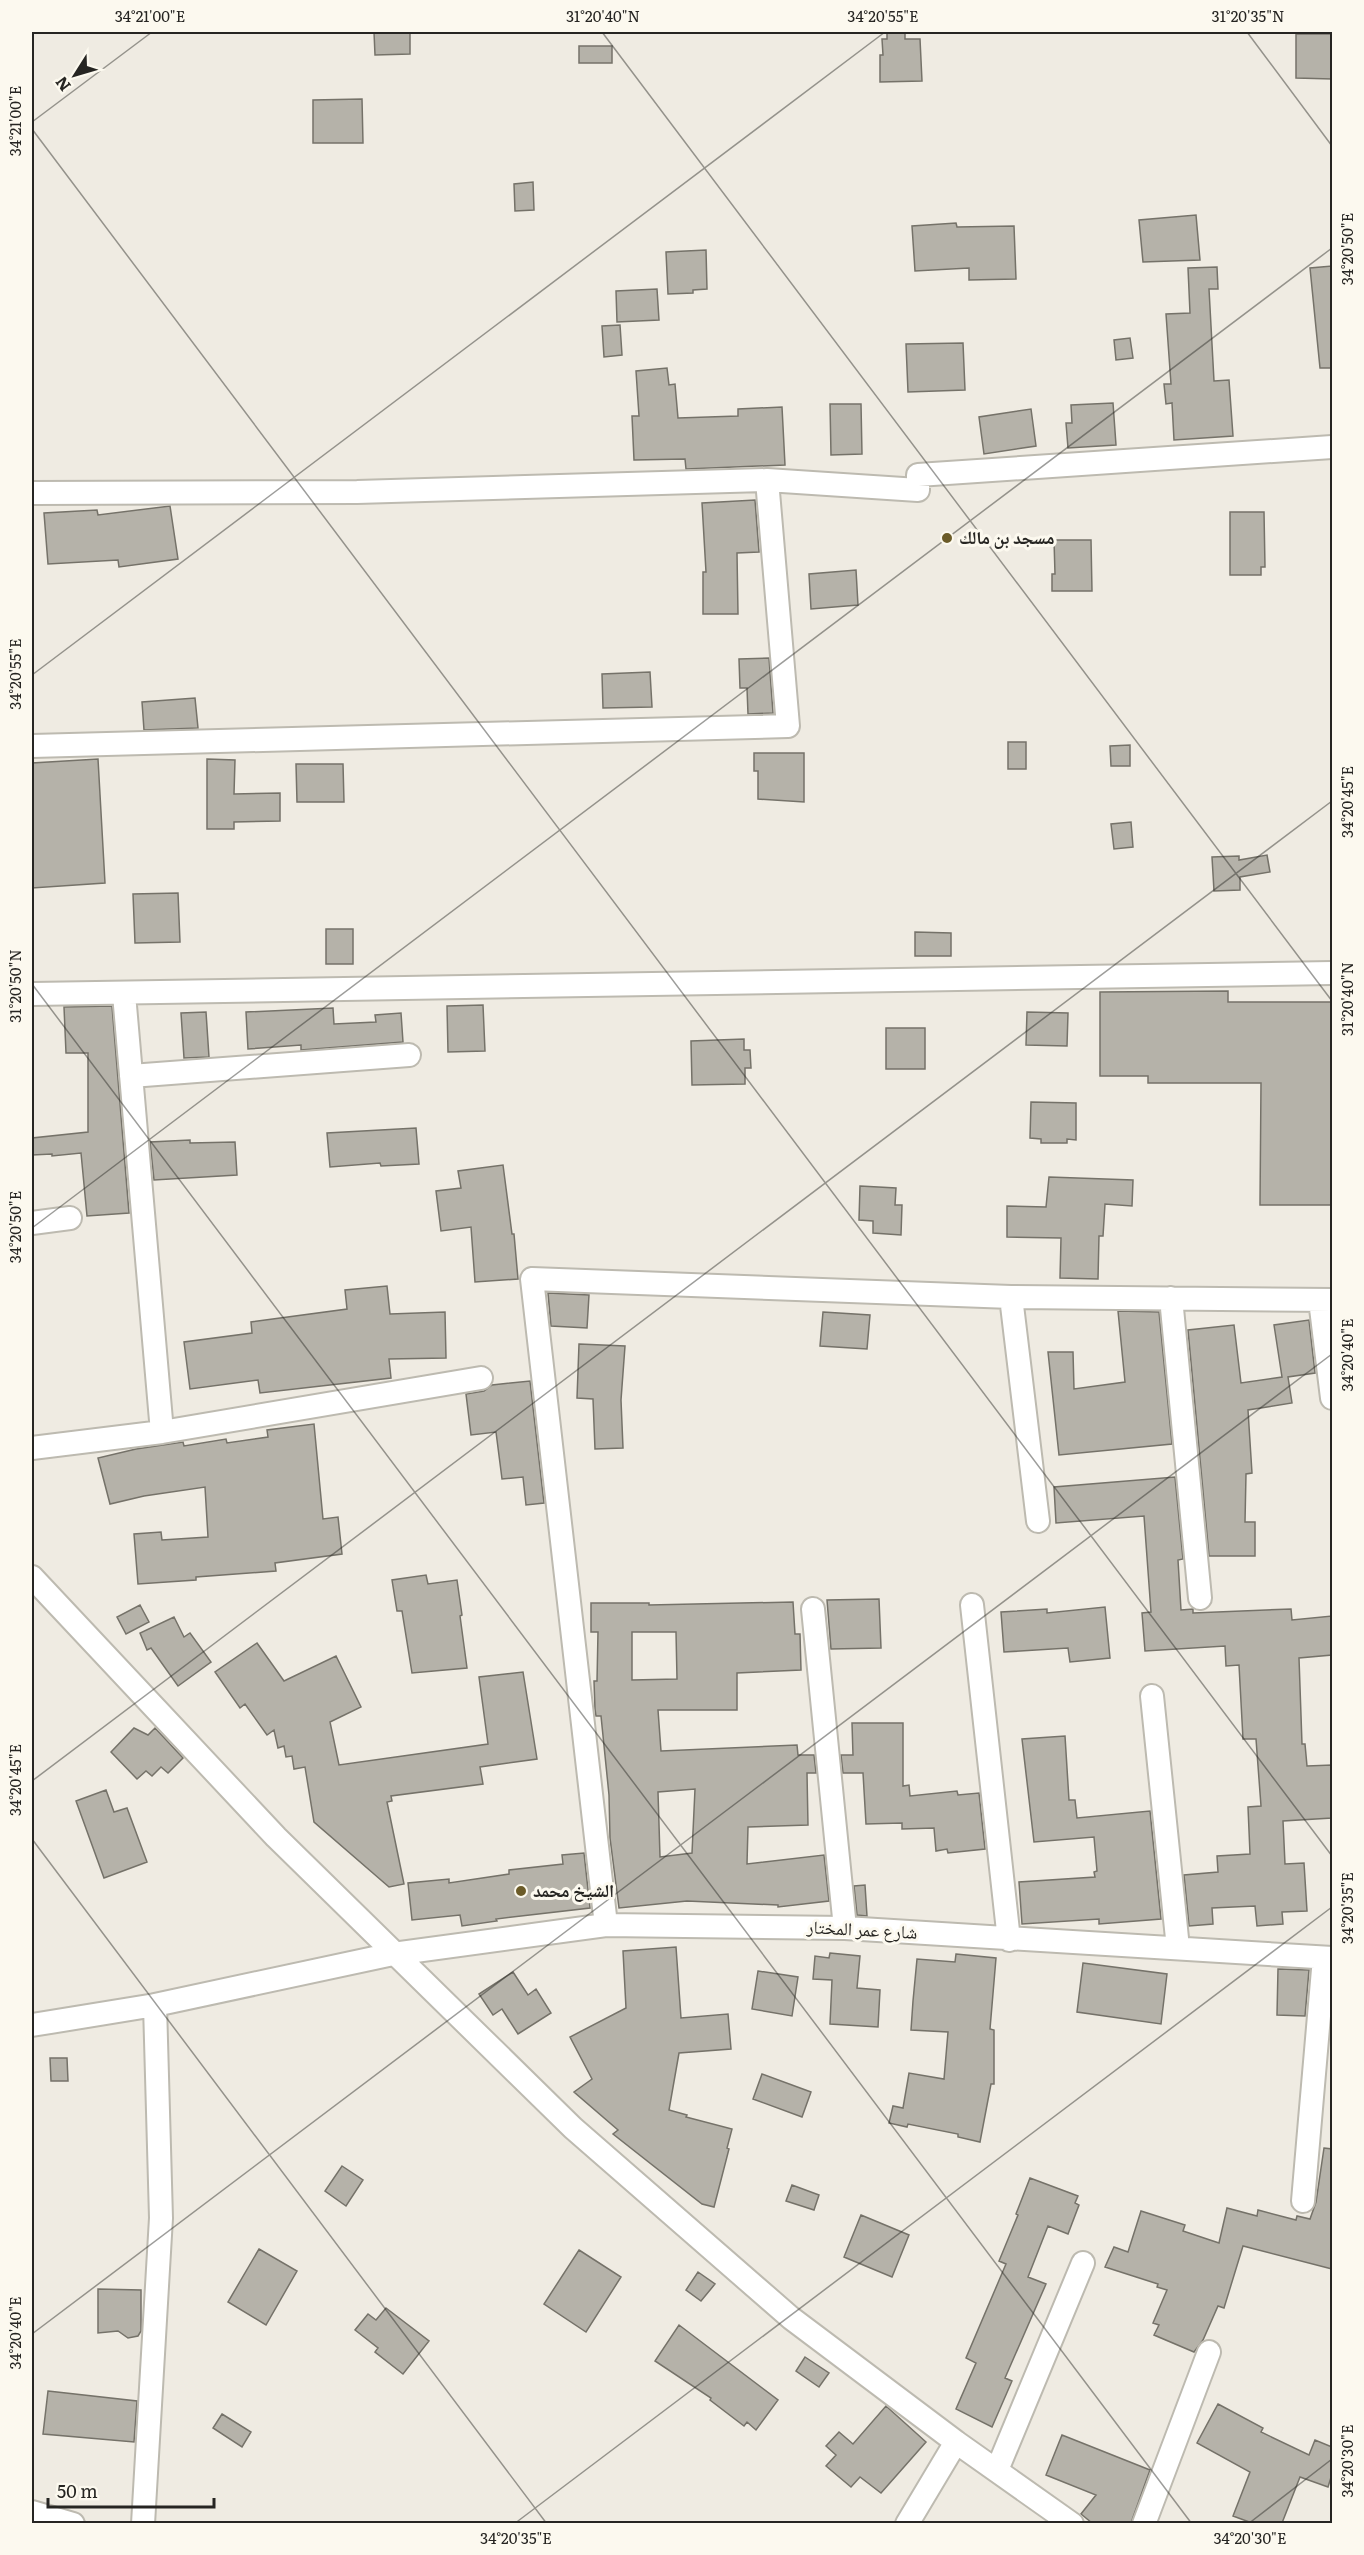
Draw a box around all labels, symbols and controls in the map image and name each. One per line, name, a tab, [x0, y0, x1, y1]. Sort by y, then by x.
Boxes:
text: 34°21'00"E	[115, 4, 185, 27]
text: 31°20'40"N	[566, 4, 640, 27]
text: 34°20'55"E	[847, 4, 919, 27]
text: 31°20'35"N	[1212, 4, 1284, 27]
north arrow	[45, 45, 105, 105]
text: N	[49, 72, 76, 97]
text: 34°21'00"E	[3, 86, 26, 156]
text: 34°20'50"E	[1335, 213, 1358, 285]
place label: مسجد بن مالك	[959, 523, 1055, 550]
marker: مسجد بن مالك	[940, 531, 954, 545]
text: 34°20'55"E	[3, 638, 26, 710]
text: 34°20'45"E	[1335, 766, 1358, 838]
text: 31°20'50"N	[3, 949, 26, 1023]
text: 31°20'40"N	[1335, 962, 1358, 1036]
text: 34°20'50"E	[3, 1191, 26, 1263]
text: 34°20'40"E	[1335, 1318, 1358, 1392]
text: 34°20'45"E	[3, 1744, 26, 1816]
text: 34°20'35"E	[1335, 1872, 1358, 1944]
place label: الشيخ محمد	[533, 1876, 614, 1903]
marker: الشيخ محمد	[514, 1884, 528, 1898]
street label: شارع عمر المختار	[805, 1912, 918, 1945]
text: 34°20'40"E	[3, 2296, 26, 2370]
text: 34°20'30"E	[1335, 2425, 1358, 2497]
scale bar	[48, 2471, 214, 2509]
text: 50 m	[57, 2477, 98, 2504]
text: 34°20'35"E	[480, 2526, 552, 2549]
text: 34°20'30"E	[1214, 2526, 1286, 2549]

